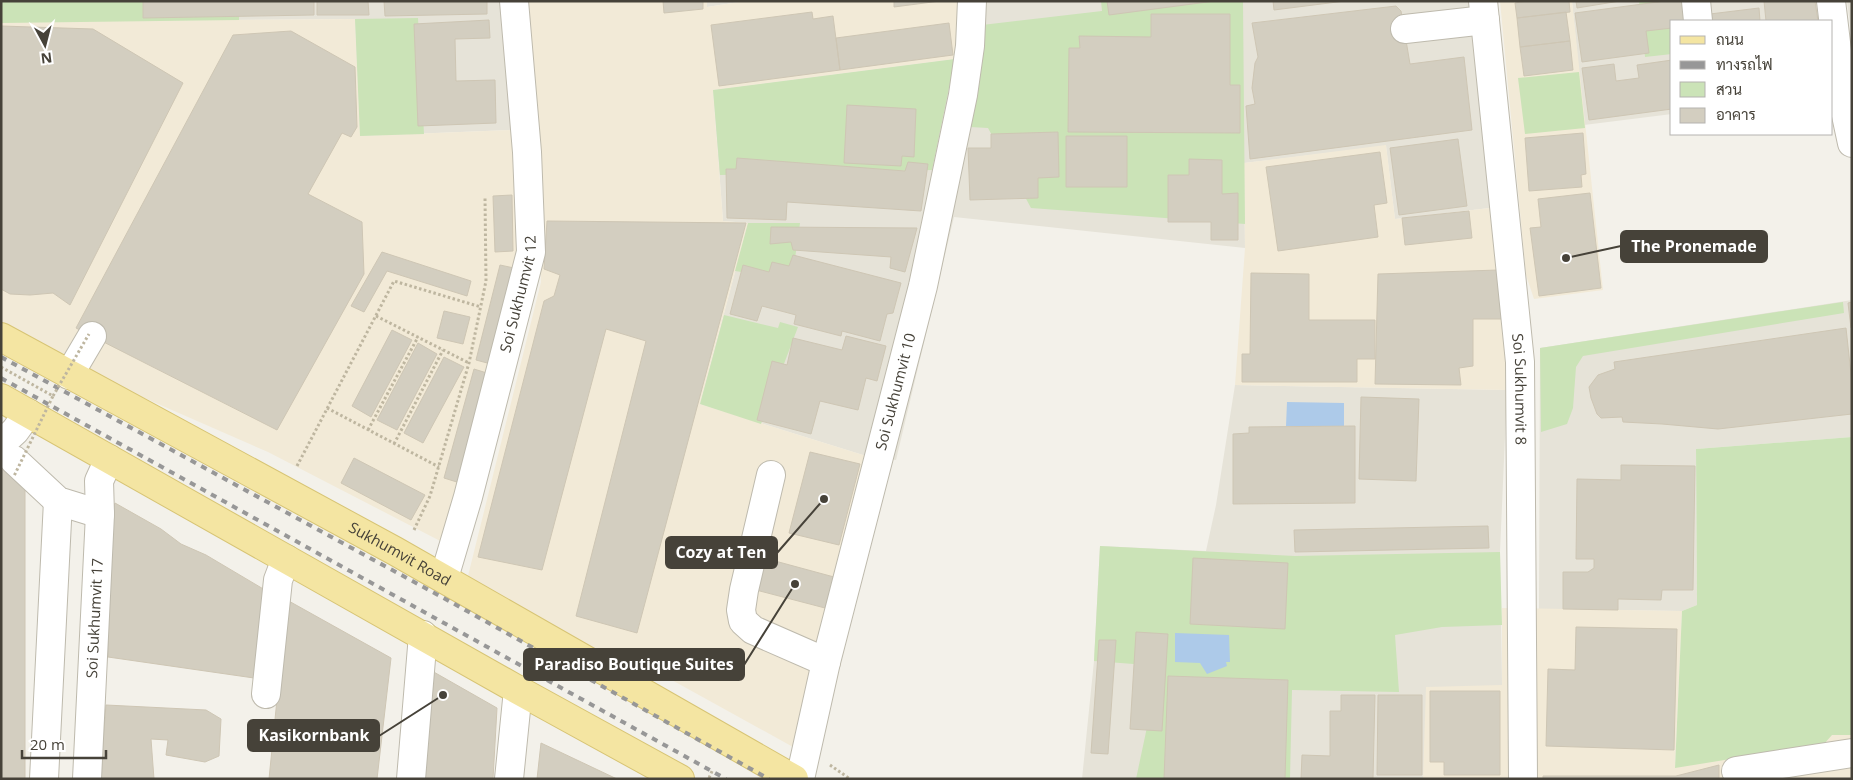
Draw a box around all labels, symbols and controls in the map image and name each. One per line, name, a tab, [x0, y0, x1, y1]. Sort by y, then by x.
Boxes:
north arrow	[20, 20, 70, 70]
legend	[1670, 20, 1833, 135]
text: ถนน	[1716, 29, 1744, 49]
text: N	[40, 48, 53, 69]
text: ทางรถไฟ	[1716, 54, 1773, 74]
text: สวน	[1716, 79, 1742, 99]
text: อาคาร	[1716, 104, 1756, 124]
callout: The Pronemade	[1621, 231, 1767, 262]
street label: Soi Sukhumvit 12	[495, 235, 540, 355]
text: The Pronemade	[1631, 235, 1757, 257]
street label: Soi Sukhumvit 10	[870, 331, 919, 452]
street label: Soi Sukhumvit 8	[1508, 332, 1532, 445]
street label: Sukhumvit Road	[346, 517, 455, 590]
callout: Cozy at Ten	[666, 537, 777, 568]
text: Cozy at Ten	[675, 541, 767, 563]
street label: Soi Sukhumvit 17	[81, 558, 107, 679]
callout: Paradiso Boutique Suites	[524, 649, 744, 680]
text: Paradiso Boutique Suites	[534, 653, 734, 675]
callout: Kasikornbank	[248, 720, 379, 751]
text: Kasikornbank	[259, 724, 370, 746]
scale bar	[22, 728, 106, 760]
text: 20 m	[30, 734, 65, 754]

